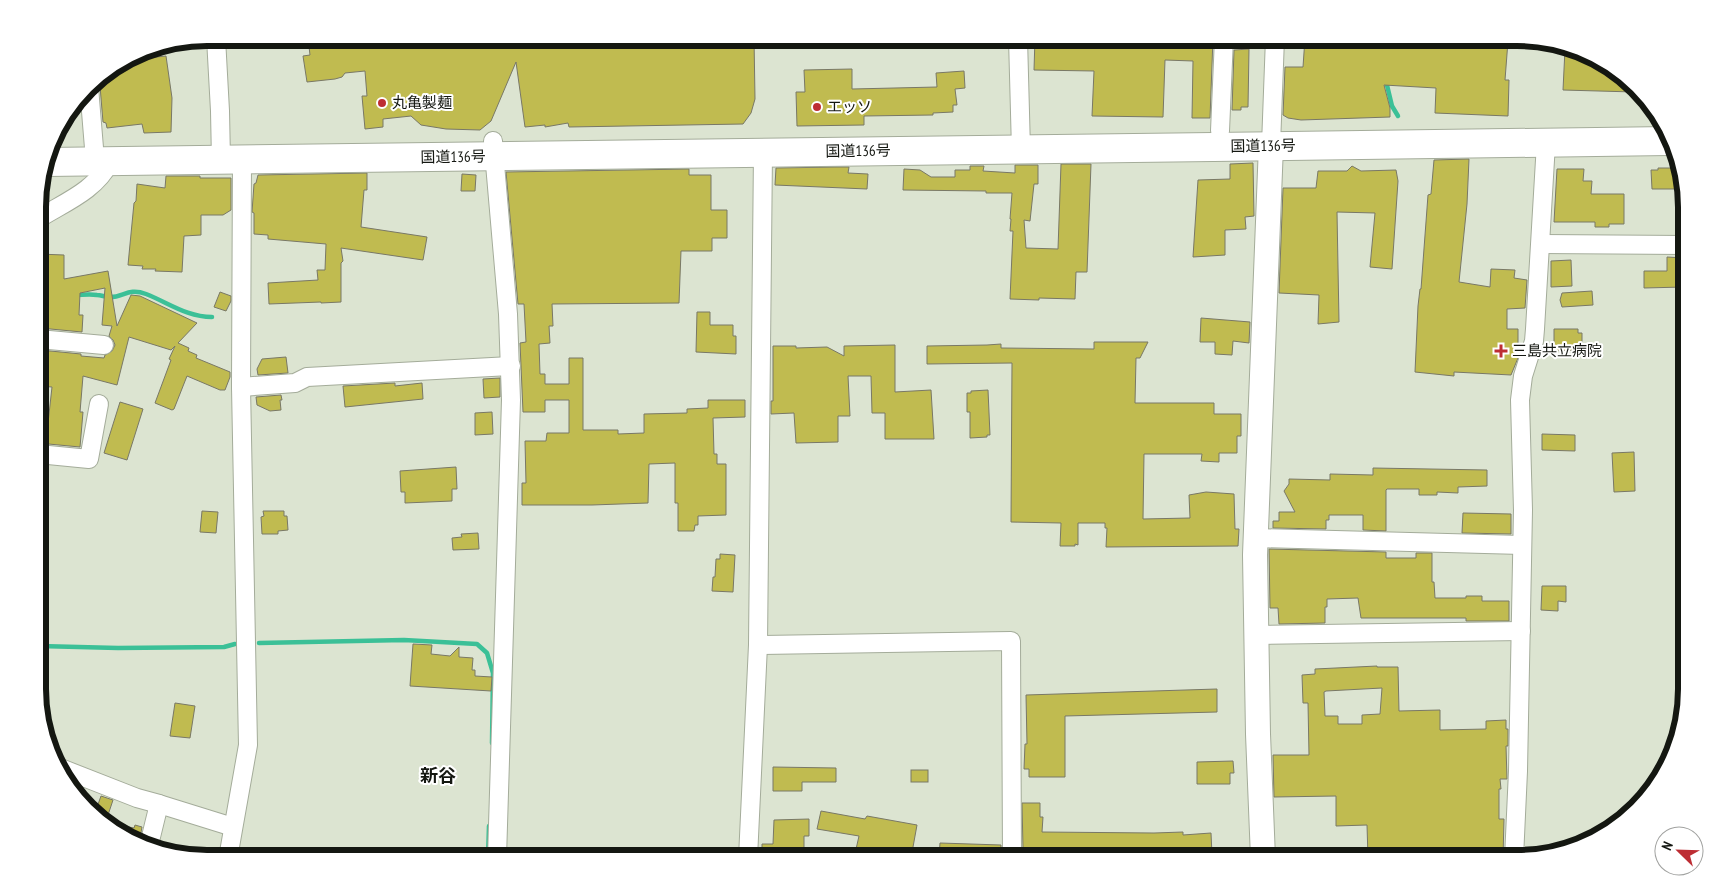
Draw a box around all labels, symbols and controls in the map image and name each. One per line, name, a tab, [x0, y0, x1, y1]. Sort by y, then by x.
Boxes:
place label: 丸亀製麺	[392, 93, 452, 112]
marker: 丸亀製麺	[376, 97, 388, 109]
place label: エッソ	[827, 97, 872, 116]
marker: エッソ	[811, 101, 823, 113]
street label: 国道136号	[1230, 135, 1296, 156]
street label: 国道136号	[825, 140, 891, 161]
street label: 国道136号	[420, 146, 486, 167]
place label: 三島共立病院	[1512, 341, 1602, 360]
marker: 三島共立病院	[1494, 344, 1508, 358]
district label: 新谷	[420, 764, 456, 787]
north arrow	[1654, 826, 1704, 876]
text: N	[1657, 839, 1677, 853]

